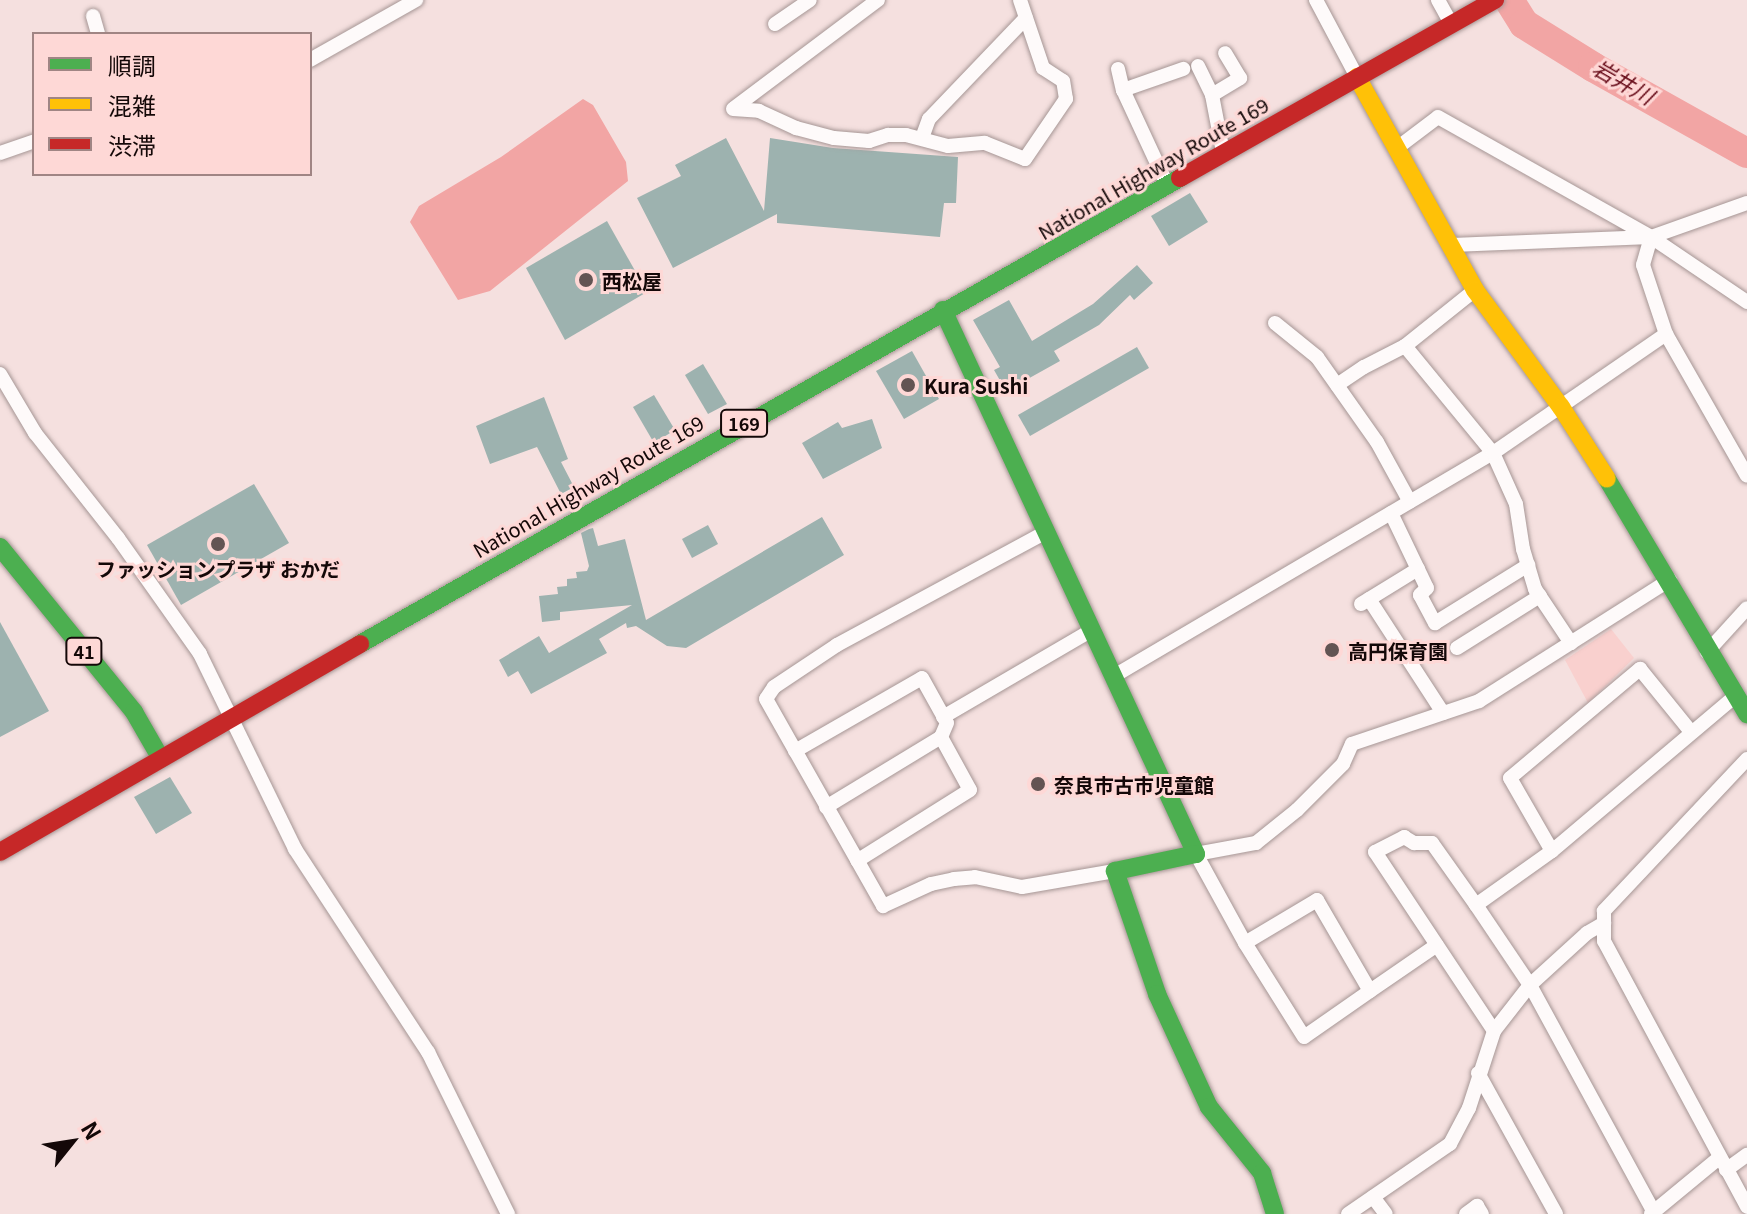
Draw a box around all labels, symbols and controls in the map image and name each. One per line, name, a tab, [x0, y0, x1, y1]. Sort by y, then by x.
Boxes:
legend	[32, 32, 312, 176]
text: 順調	[108, 47, 156, 82]
water label: 岩井川	[1589, 53, 1659, 109]
text: 混雑	[108, 87, 156, 122]
street label: National Highway Route 169	[1033, 92, 1273, 244]
text: 渋滞	[108, 127, 156, 162]
place label: 西松屋	[602, 268, 662, 292]
marker: 西松屋	[577, 271, 595, 289]
place label: Kura Sushi	[924, 373, 1028, 397]
marker: Kura Sushi	[899, 376, 917, 394]
road number: 169	[720, 409, 768, 437]
street label: National Highway Route 169	[468, 410, 708, 562]
marker: ファッションプラザ おかだ	[209, 535, 227, 553]
place label: ファッションプラザ おかだ	[96, 556, 340, 580]
road number: 41	[64, 637, 104, 665]
place label: 高円保育園	[1348, 638, 1448, 662]
marker: 高円保育園	[1323, 641, 1341, 659]
place label: 奈良市古市児童館	[1054, 772, 1214, 796]
marker: 奈良市古市児童館	[1029, 775, 1047, 793]
north arrow	[32, 1102, 112, 1182]
text: N	[75, 1115, 111, 1145]

